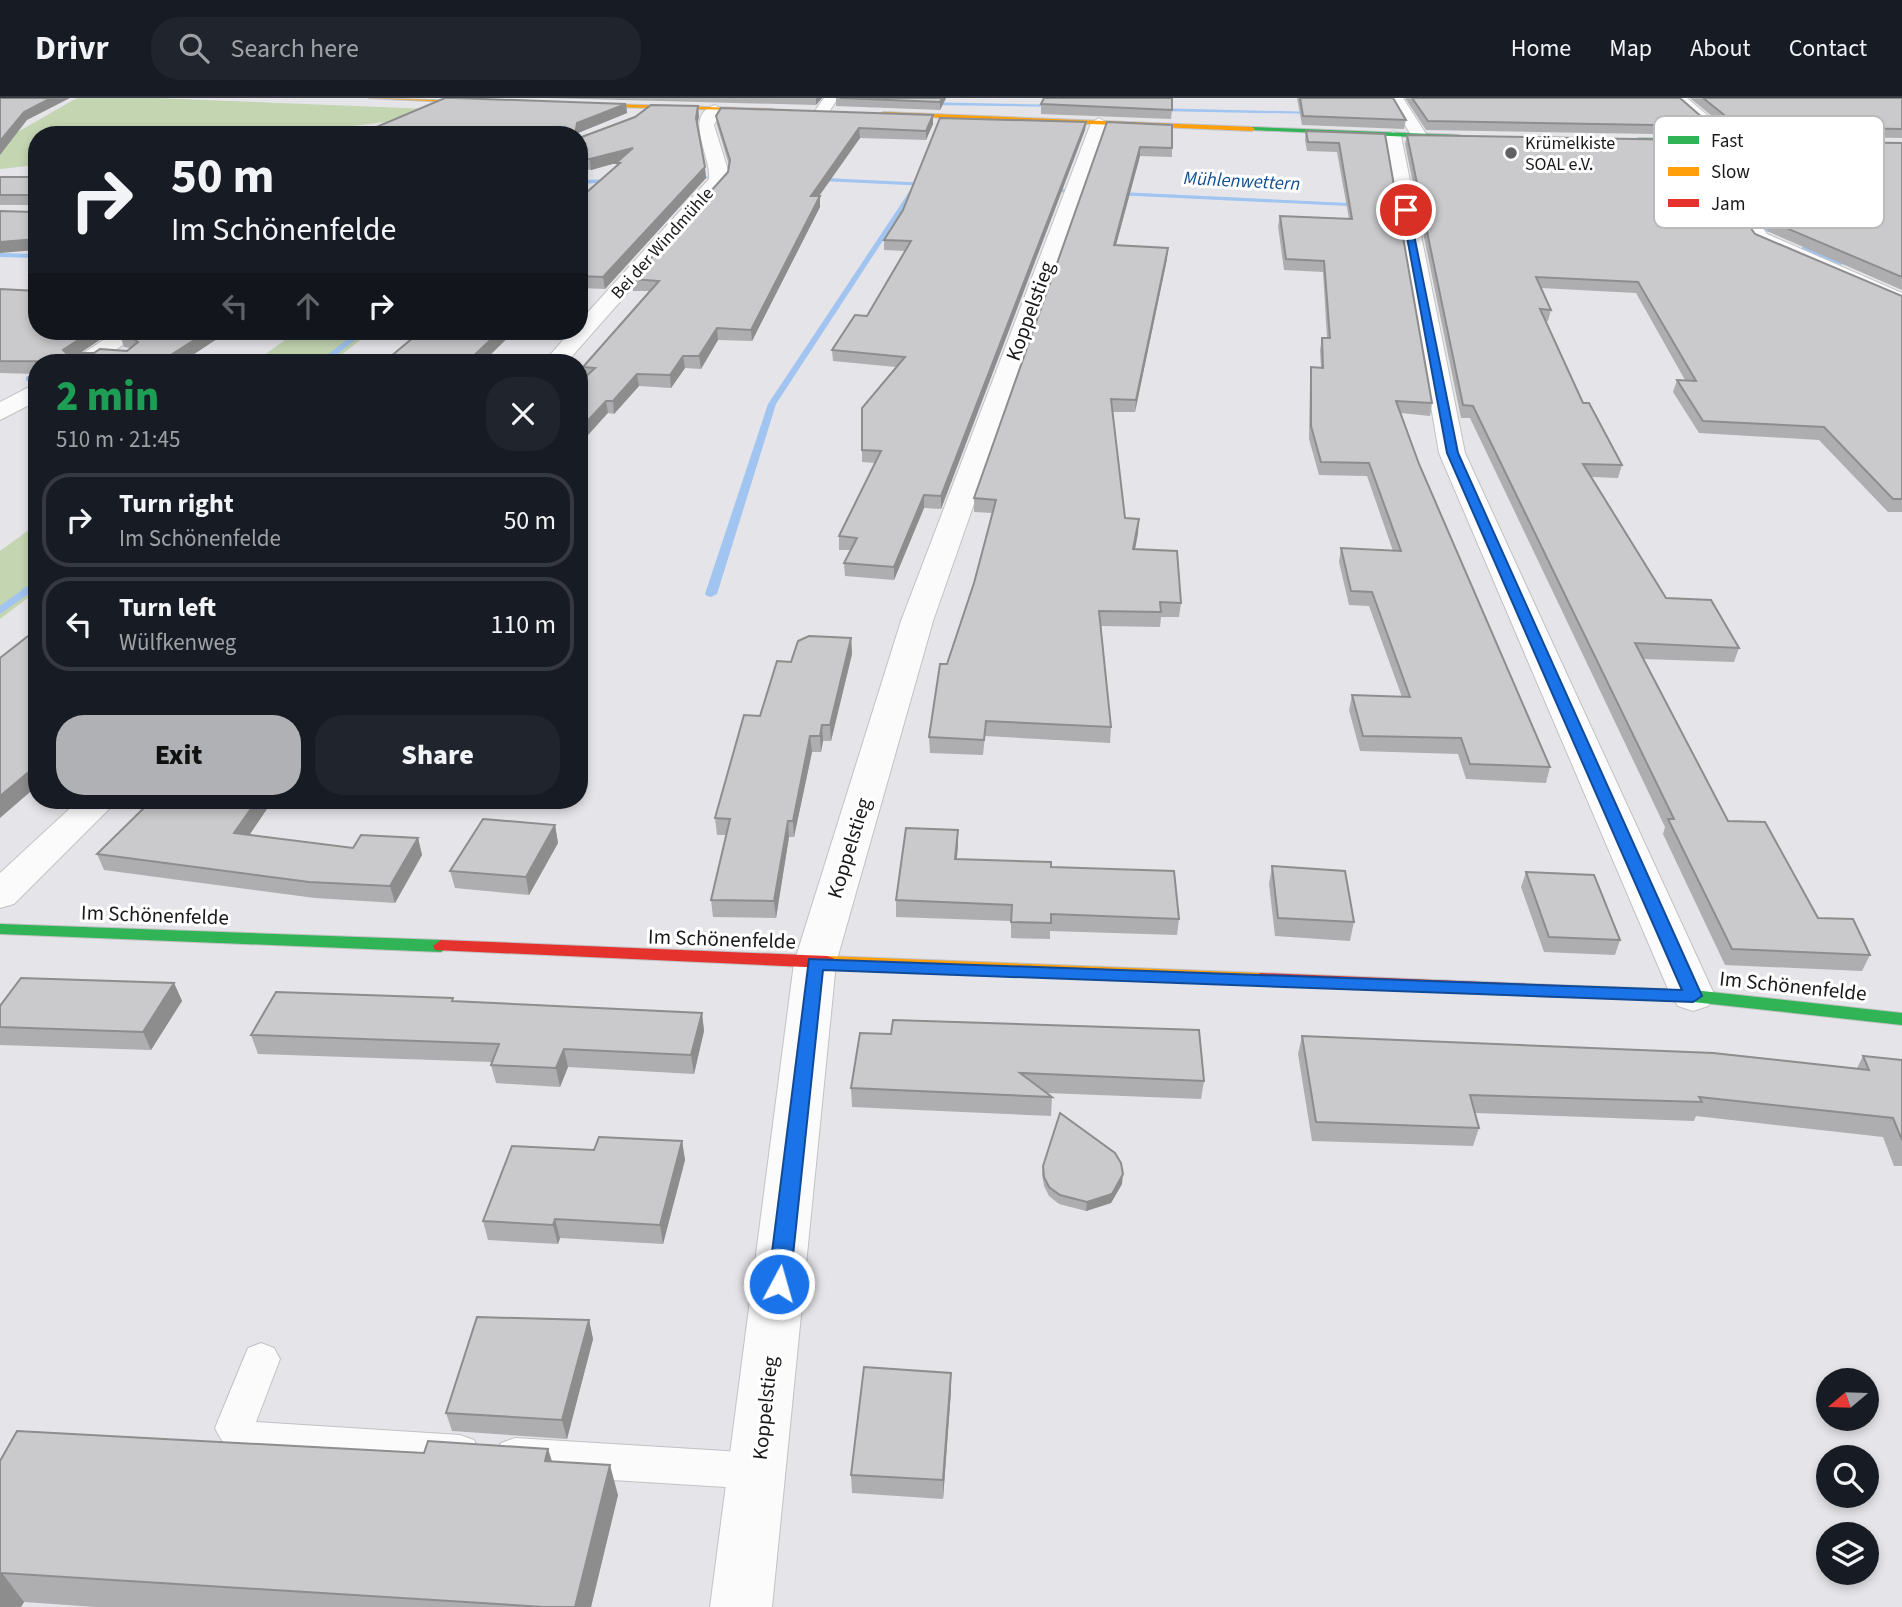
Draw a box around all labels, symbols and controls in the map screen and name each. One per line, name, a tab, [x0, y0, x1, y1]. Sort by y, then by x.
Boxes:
search box	[151, 17, 641, 80]
text: Drivr	[35, 25, 109, 72]
icon: search	[175, 29, 213, 67]
text: Search here	[231, 30, 359, 67]
text: Home	[1511, 31, 1571, 66]
text: Map	[1609, 31, 1652, 66]
text: About	[1690, 31, 1751, 66]
text: Contact	[1789, 31, 1867, 66]
legend	[1654, 116, 1884, 228]
text: Fast	[1711, 128, 1744, 155]
place label: Krümelkiste SOAL e.V.	[1525, 131, 1615, 177]
text: 50 m	[171, 142, 275, 212]
marker: Krümelkiste SOAL e.V.	[1503, 145, 1519, 161]
icon: right	[56, 154, 147, 245]
text: Slow	[1711, 159, 1750, 186]
water label: Mühlenwettern	[1183, 165, 1301, 198]
pin	[1376, 180, 1436, 240]
street label: Bei der Windmühle	[605, 182, 719, 305]
icon: arrive	[1387, 191, 1425, 229]
text: Jam	[1711, 191, 1745, 218]
text: Im Schönenfelde	[171, 207, 396, 253]
street label: Koppelstieg	[998, 257, 1062, 365]
icon: left	[216, 287, 254, 325]
icon: ahead	[289, 287, 327, 325]
icon: right	[362, 287, 400, 325]
text: 2 min	[56, 367, 159, 427]
button: close	[486, 377, 560, 451]
text: 510 m · 21:45	[56, 423, 180, 456]
text: Turn right	[119, 485, 234, 522]
icon: right	[60, 501, 98, 539]
text: 50 m	[503, 502, 556, 539]
text: Im Schönenfelde	[119, 522, 281, 555]
text: Turn left	[119, 589, 216, 626]
icon: left	[60, 605, 98, 643]
text: 110 m	[490, 606, 556, 643]
text: Wülfkenweg	[119, 626, 236, 659]
button: Exit	[56, 715, 301, 795]
button: Share	[315, 715, 560, 795]
street label: Koppelstieg	[819, 794, 879, 902]
street label: Im Schönenfelde	[81, 897, 229, 933]
street label: Im Schönenfelde	[648, 921, 796, 957]
street label: Im Schönenfelde	[1718, 963, 1868, 1009]
position arrow	[742, 1247, 816, 1321]
street label: Koppelstieg	[745, 1354, 785, 1461]
north arrow	[1816, 1368, 1880, 1432]
map controls	[1816, 1368, 1879, 1585]
button: search	[1816, 1445, 1879, 1508]
button: layers	[1816, 1522, 1879, 1585]

